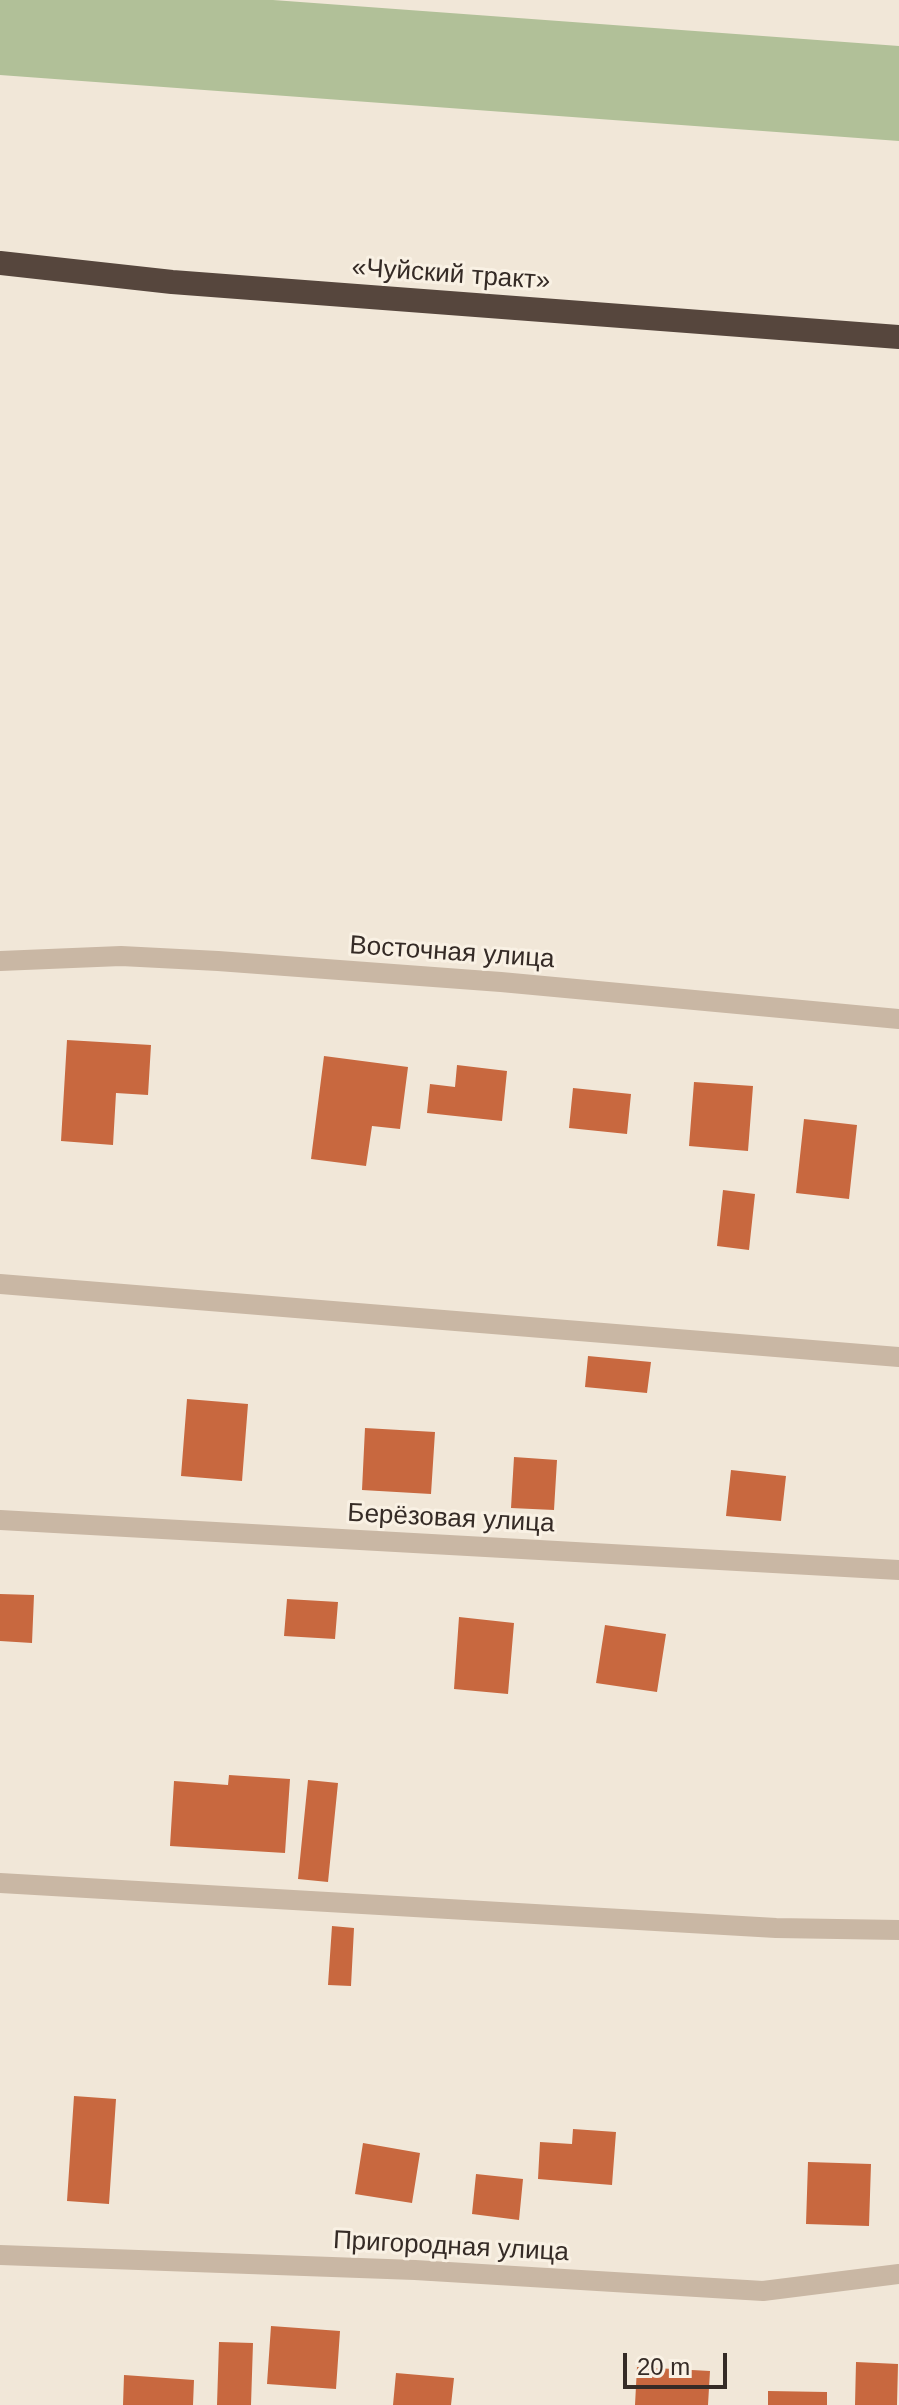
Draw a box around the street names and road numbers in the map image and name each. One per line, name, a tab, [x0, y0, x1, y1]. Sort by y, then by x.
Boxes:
street label: «Чуйский тракт»	[351, 253, 551, 297]
street label: Восточная улица	[348, 930, 556, 976]
street label: Берёзовая улица	[347, 1498, 555, 1540]
street label: Пригородная улица	[332, 2225, 570, 2269]

